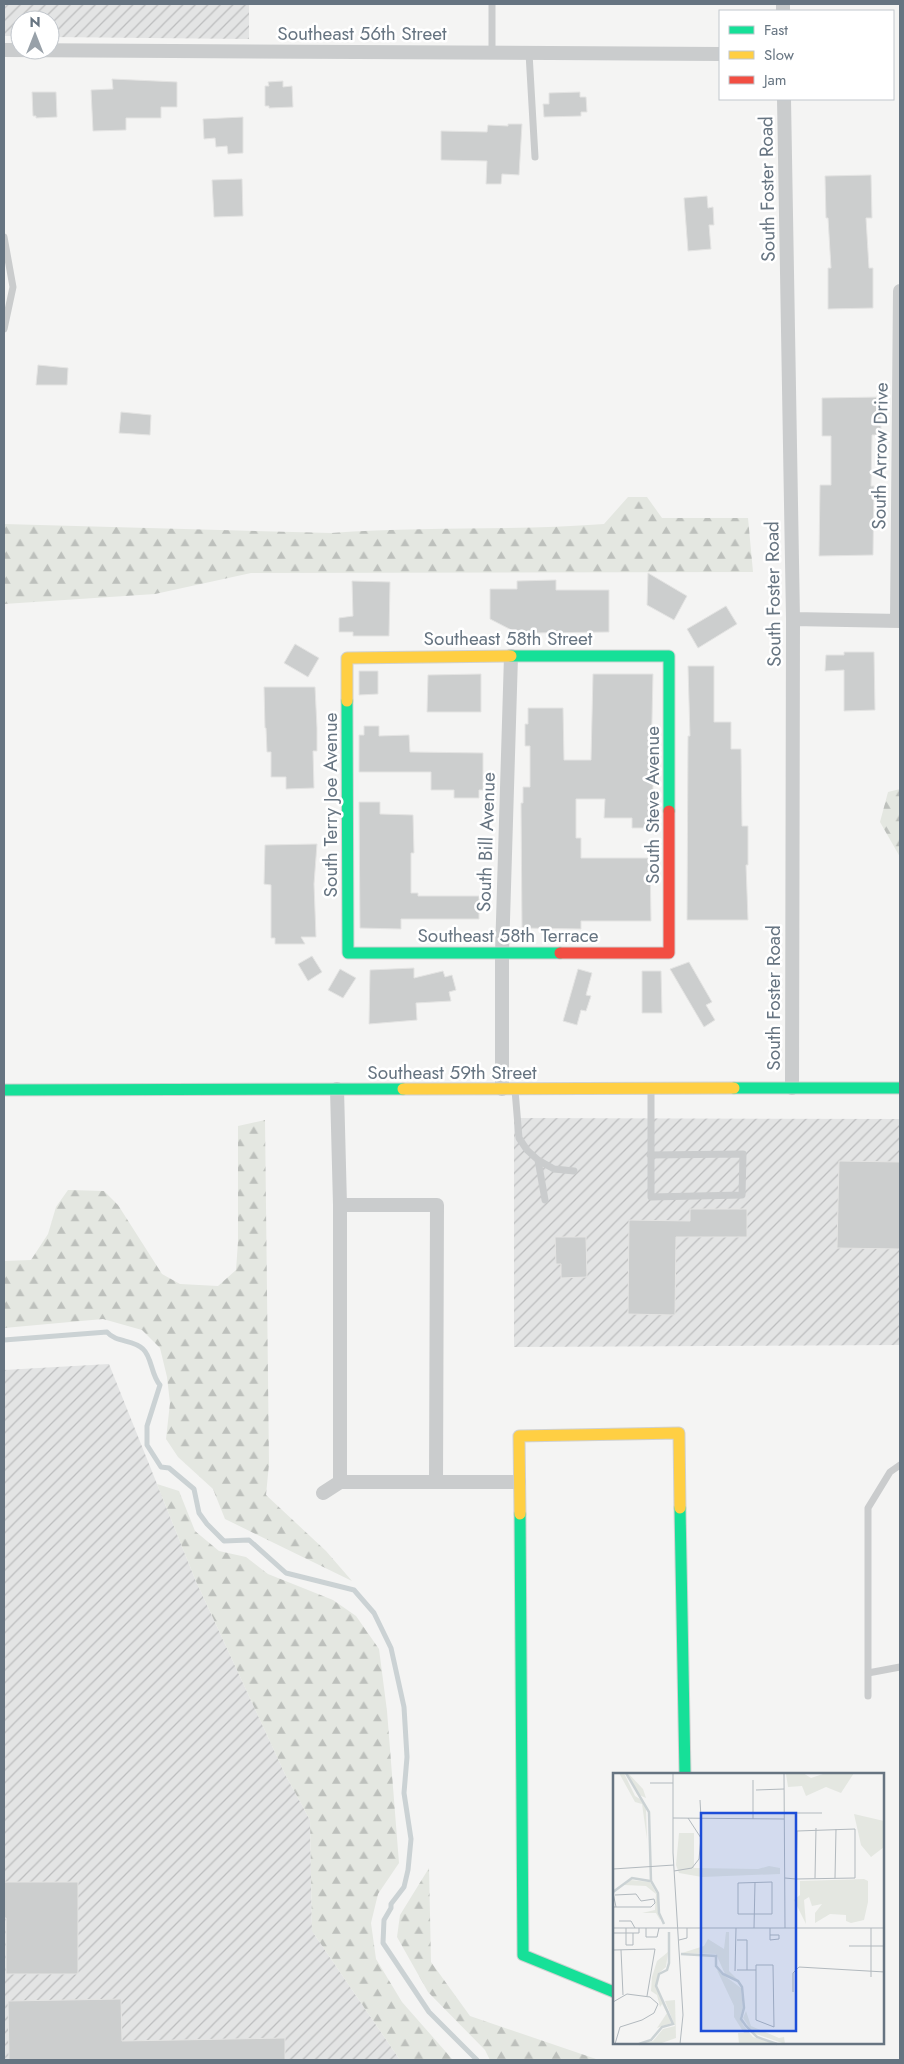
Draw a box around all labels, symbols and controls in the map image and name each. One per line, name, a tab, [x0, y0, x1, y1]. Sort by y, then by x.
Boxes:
north arrow	[10, 10, 60, 60]
legend	[719, 10, 894, 100]
text: N	[29, 12, 41, 32]
text: Fast	[764, 19, 788, 41]
street label: Southeast 56th Street	[277, 20, 447, 47]
text: Slow	[764, 44, 795, 66]
text: Jam	[762, 69, 787, 91]
street label: South Foster Road	[752, 116, 782, 262]
street label: South Arrow Drive	[865, 382, 895, 530]
street label: South Foster Road	[758, 521, 788, 667]
street label: Southeast 58th Street	[424, 625, 593, 652]
street label: South Terry Joe Avenue	[317, 712, 344, 898]
street label: South Steve Avenue	[639, 726, 666, 884]
street label: South Bill Avenue	[470, 771, 502, 913]
street label: Southeast 58th Terrace	[417, 922, 599, 949]
street label: South Foster Road	[760, 925, 787, 1071]
street label: Southeast 59th Street	[367, 1059, 537, 1086]
inset map	[613, 1773, 884, 2044]

